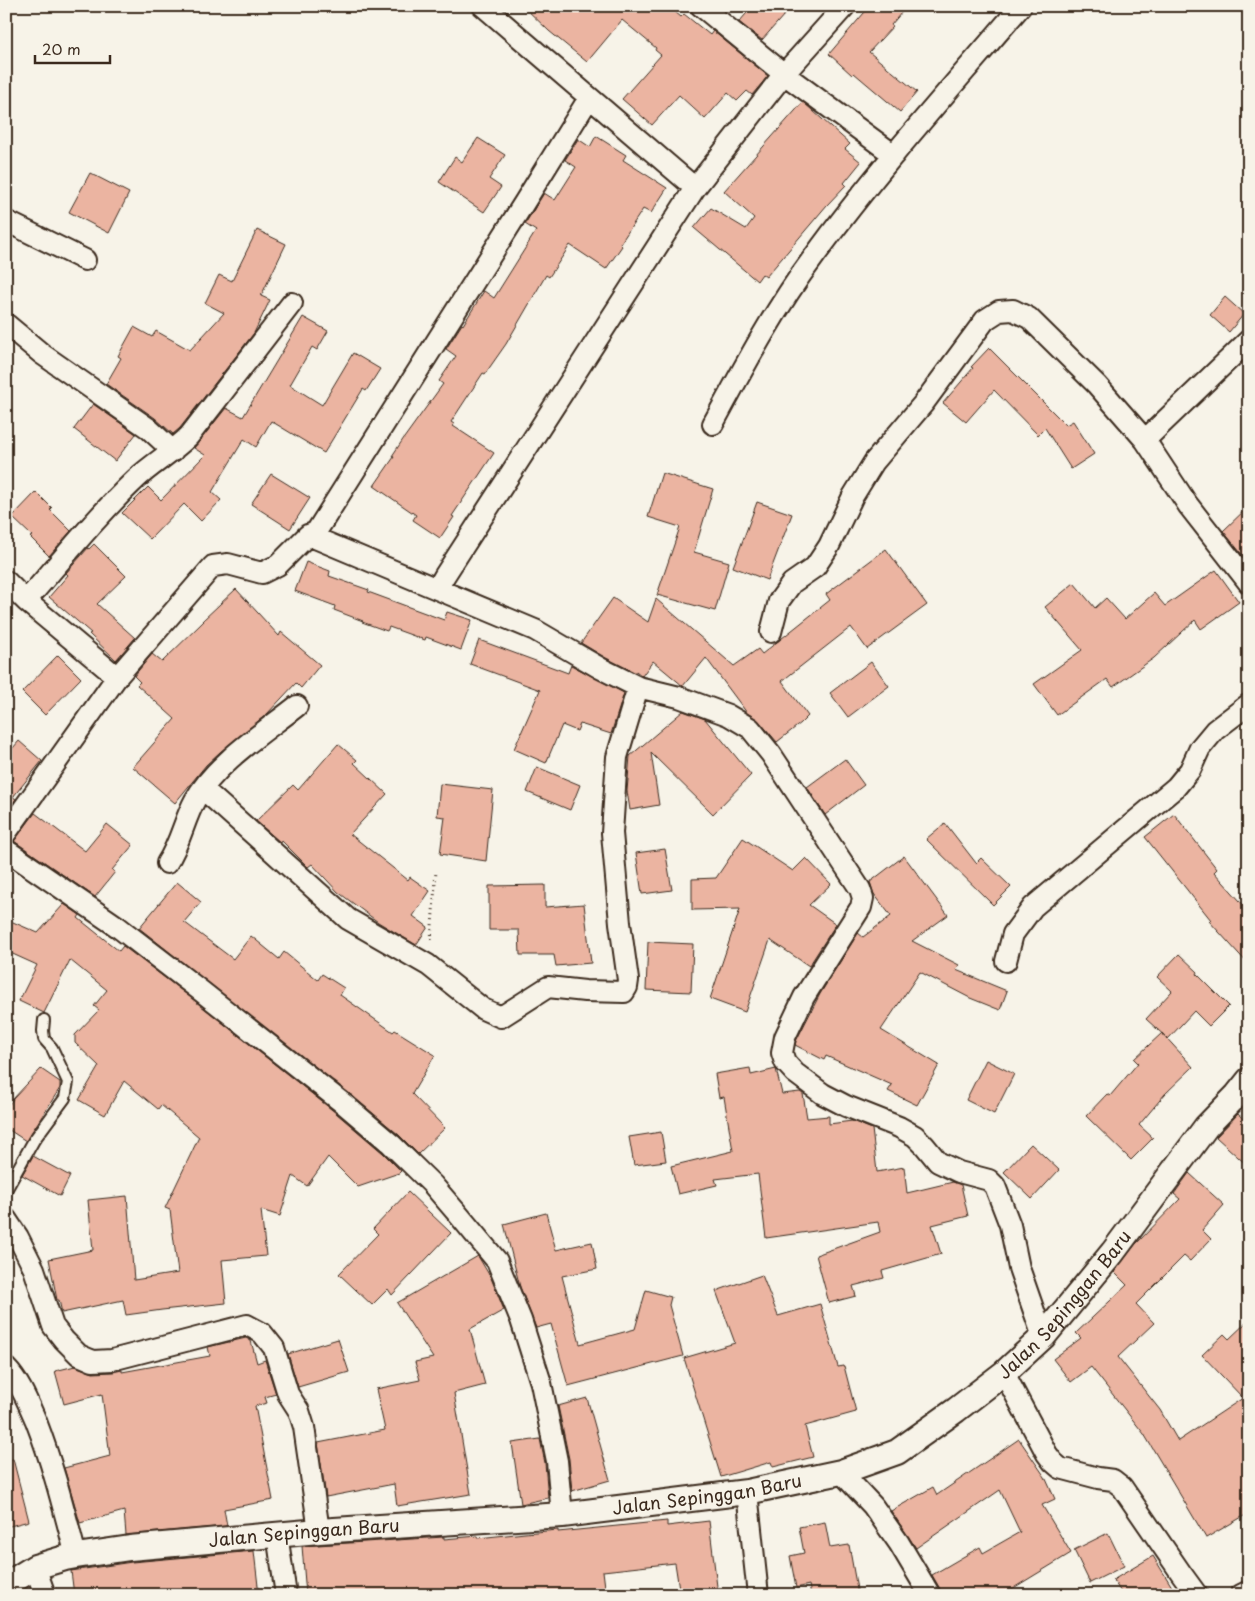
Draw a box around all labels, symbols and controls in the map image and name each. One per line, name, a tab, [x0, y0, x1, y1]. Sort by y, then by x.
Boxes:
scale bar	[35, 32, 110, 64]
text: 20 m	[42, 37, 81, 60]
street label: Jalan Sepinggan Baru	[991, 1224, 1137, 1385]
street label: Jalan Sepinggan Baru	[611, 1466, 804, 1521]
street label: Jalan Sepinggan Baru	[207, 1511, 400, 1553]

